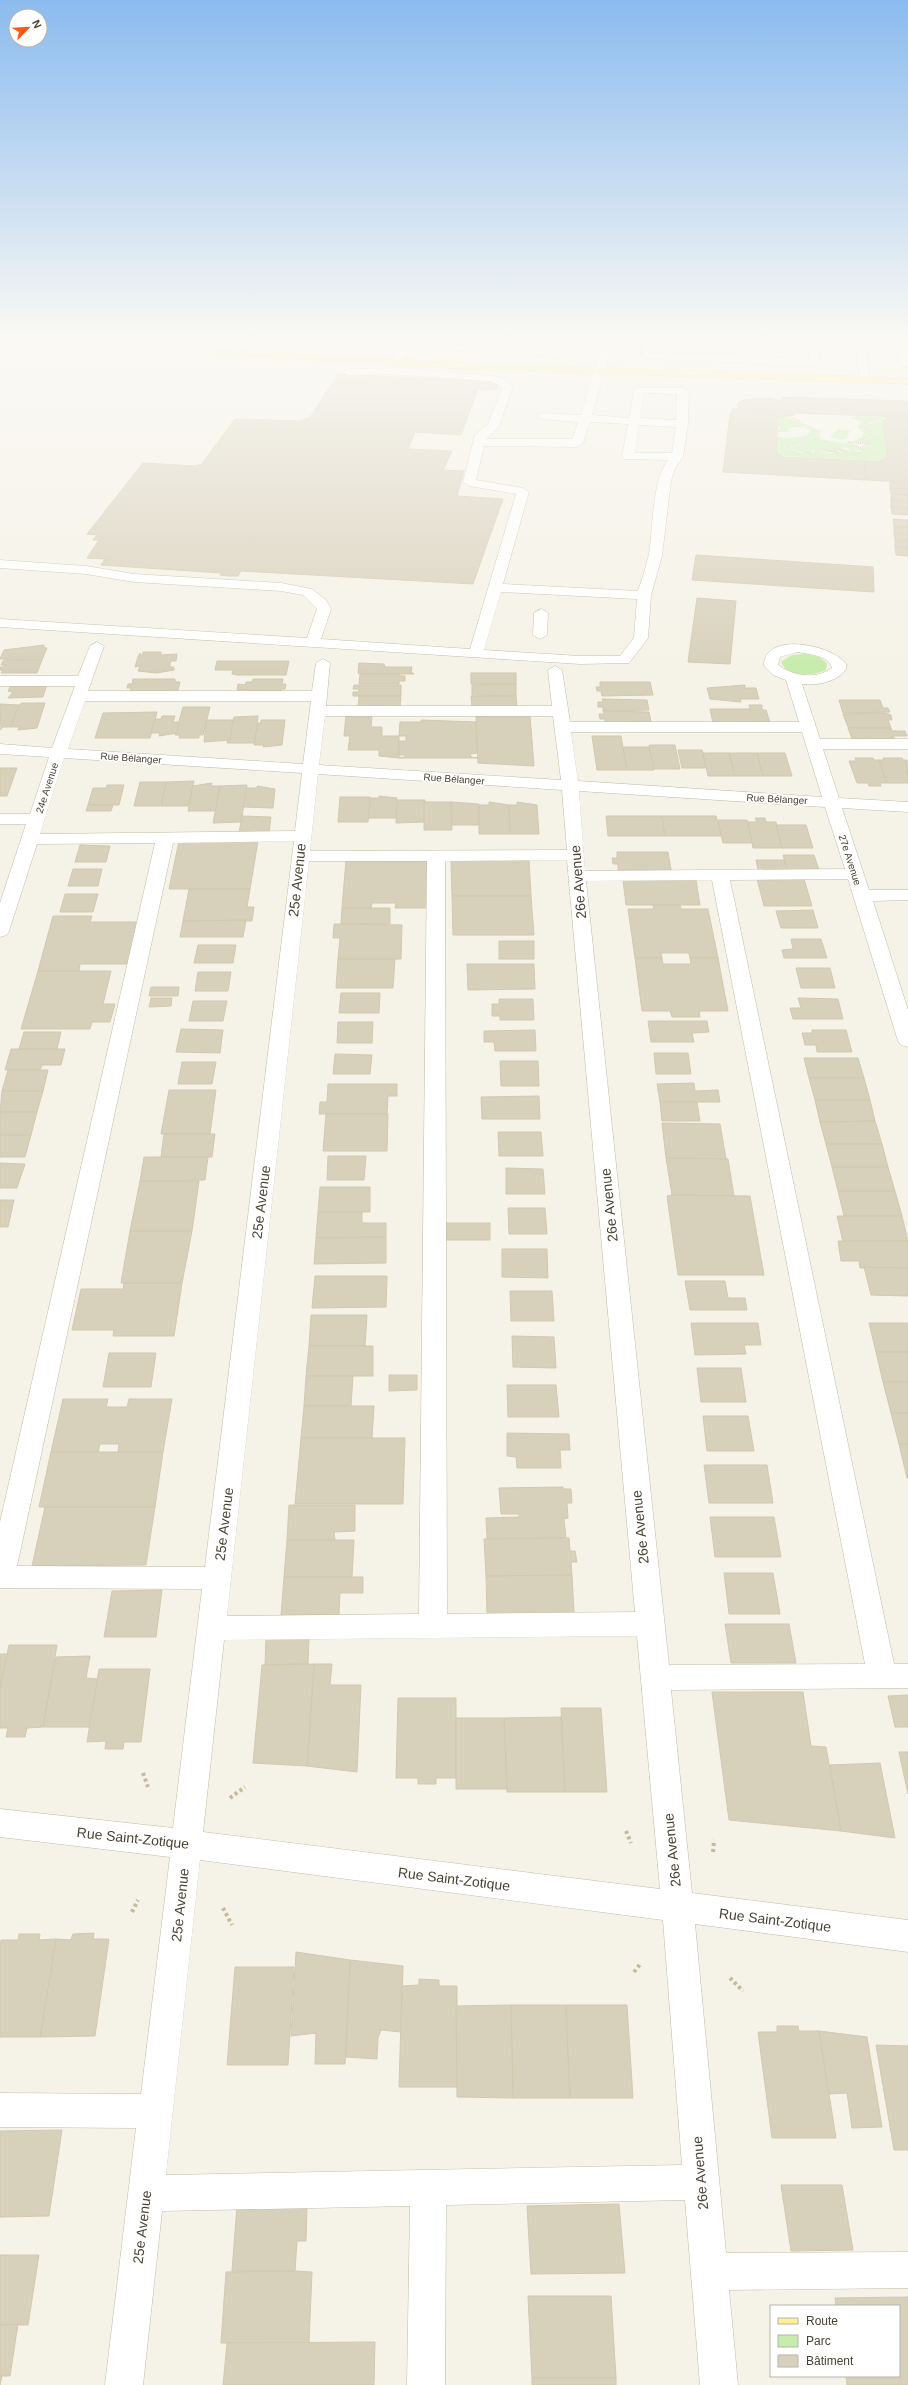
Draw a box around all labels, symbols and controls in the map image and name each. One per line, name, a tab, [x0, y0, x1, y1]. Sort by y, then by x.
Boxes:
north arrow	[8, 8, 48, 48]
text: N	[30, 18, 44, 30]
street label: Rue Bélanger	[100, 750, 163, 766]
street label: 24e Avenue	[34, 761, 60, 815]
street label: Rue Bélanger	[423, 771, 486, 787]
street label: Rue Bélanger	[746, 792, 808, 806]
street label: 27e Avenue	[837, 833, 863, 887]
street label: 25e Avenue	[285, 842, 309, 917]
street label: 26e Avenue	[567, 844, 589, 919]
street label: 25e Avenue	[249, 1164, 273, 1240]
street label: 26e Avenue	[597, 1167, 621, 1242]
street label: 25e Avenue	[212, 1486, 236, 1562]
street label: 26e Avenue	[628, 1489, 652, 1564]
street label: 26e Avenue	[660, 1812, 684, 1887]
street label: Rue Saint-Zotique	[76, 1824, 190, 1852]
street label: Rue Saint-Zotique	[397, 1864, 511, 1894]
street label: 25e Avenue	[168, 1867, 192, 1942]
street label: Rue Saint-Zotique	[718, 1905, 832, 1935]
street label: 26e Avenue	[689, 2135, 711, 2210]
street label: 25e Avenue	[130, 2189, 154, 2265]
legend	[770, 2305, 900, 2377]
text: Route	[806, 2314, 838, 2328]
text: Parc	[806, 2334, 831, 2348]
text: Bâtiment	[806, 2354, 854, 2368]

